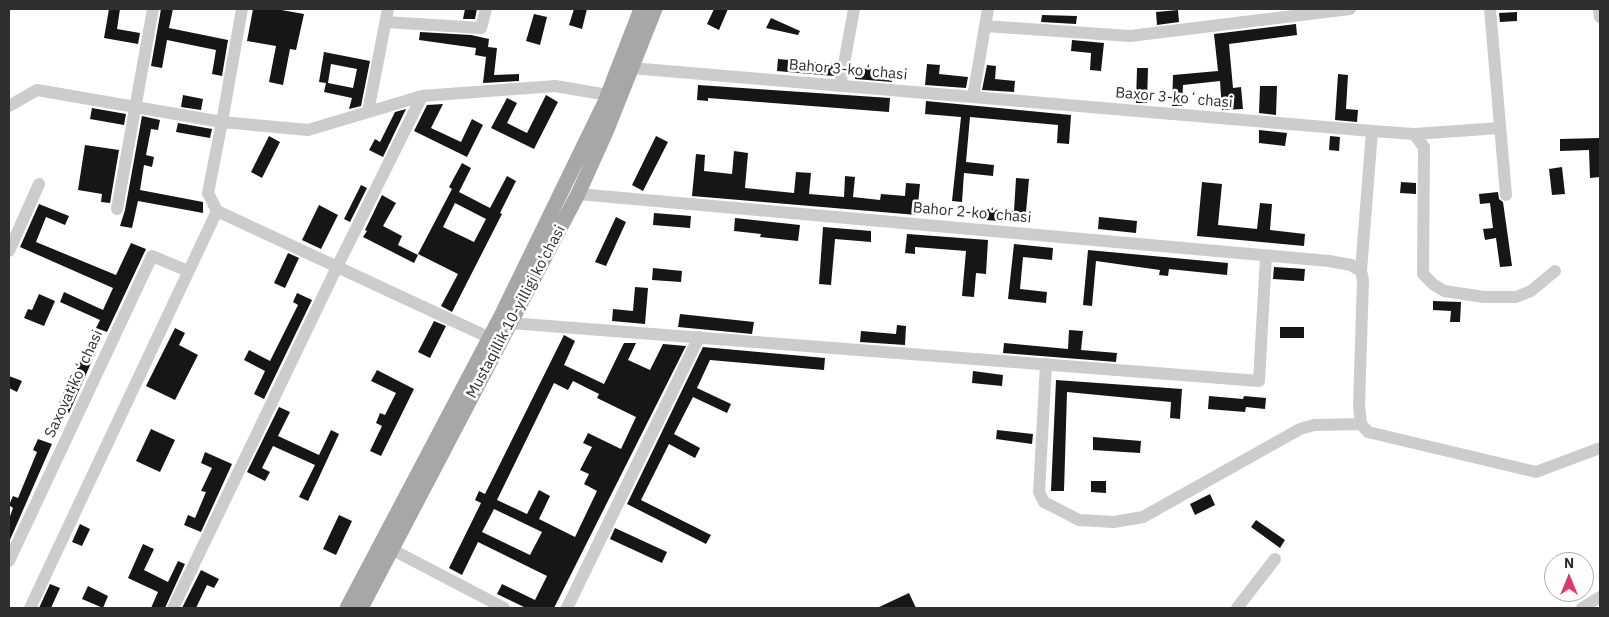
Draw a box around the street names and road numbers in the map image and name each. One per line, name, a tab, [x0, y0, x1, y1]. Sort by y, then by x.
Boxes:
street label: Bahor 3-koʻchasi	[788, 56, 908, 84]
street label: Baxor 3-koʻchasi	[1115, 84, 1233, 112]
street label: Bahor 2-koʻchasi	[912, 199, 1032, 227]
street label: Mustaqillik 10-yilligi ko'chasi	[463, 222, 569, 402]
street label: Saxovat koʻchasi	[41, 327, 107, 441]

